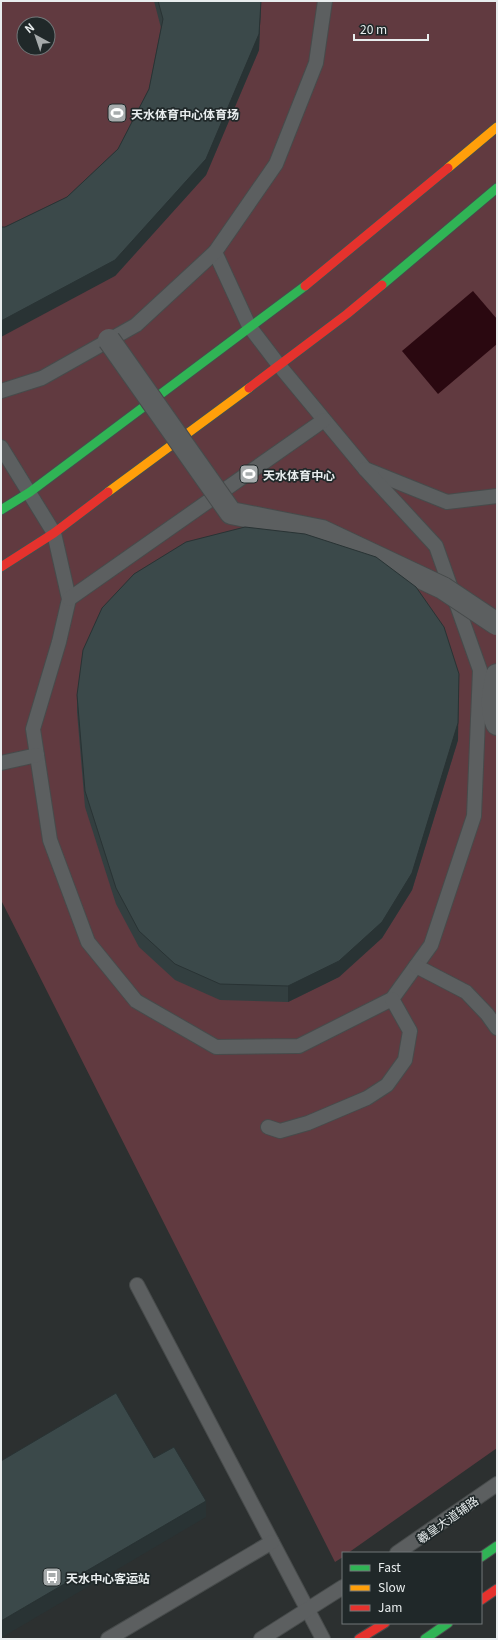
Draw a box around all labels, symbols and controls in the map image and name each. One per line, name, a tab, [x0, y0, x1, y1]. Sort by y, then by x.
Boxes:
north arrow	[16, 16, 56, 56]
scale bar	[354, 16, 428, 42]
text: N	[21, 19, 37, 36]
text: 20 m	[360, 20, 387, 37]
sports icon: 天水体育中心体育场	[106, 102, 128, 124]
place label: 天水体育中心体育场	[131, 105, 239, 122]
sports icon: 天水体育中心	[238, 463, 260, 485]
place label: 天水体育中心	[263, 466, 335, 483]
street label: 羲皇大道辅路	[413, 1491, 481, 1547]
legend	[342, 1552, 482, 1624]
text: Fast	[378, 1558, 401, 1575]
bus stop icon: 天水中心客运站	[41, 1566, 63, 1588]
place label: 天水中心客运站	[66, 1569, 150, 1586]
text: Slow	[378, 1578, 406, 1595]
text: Jam	[378, 1598, 402, 1615]

